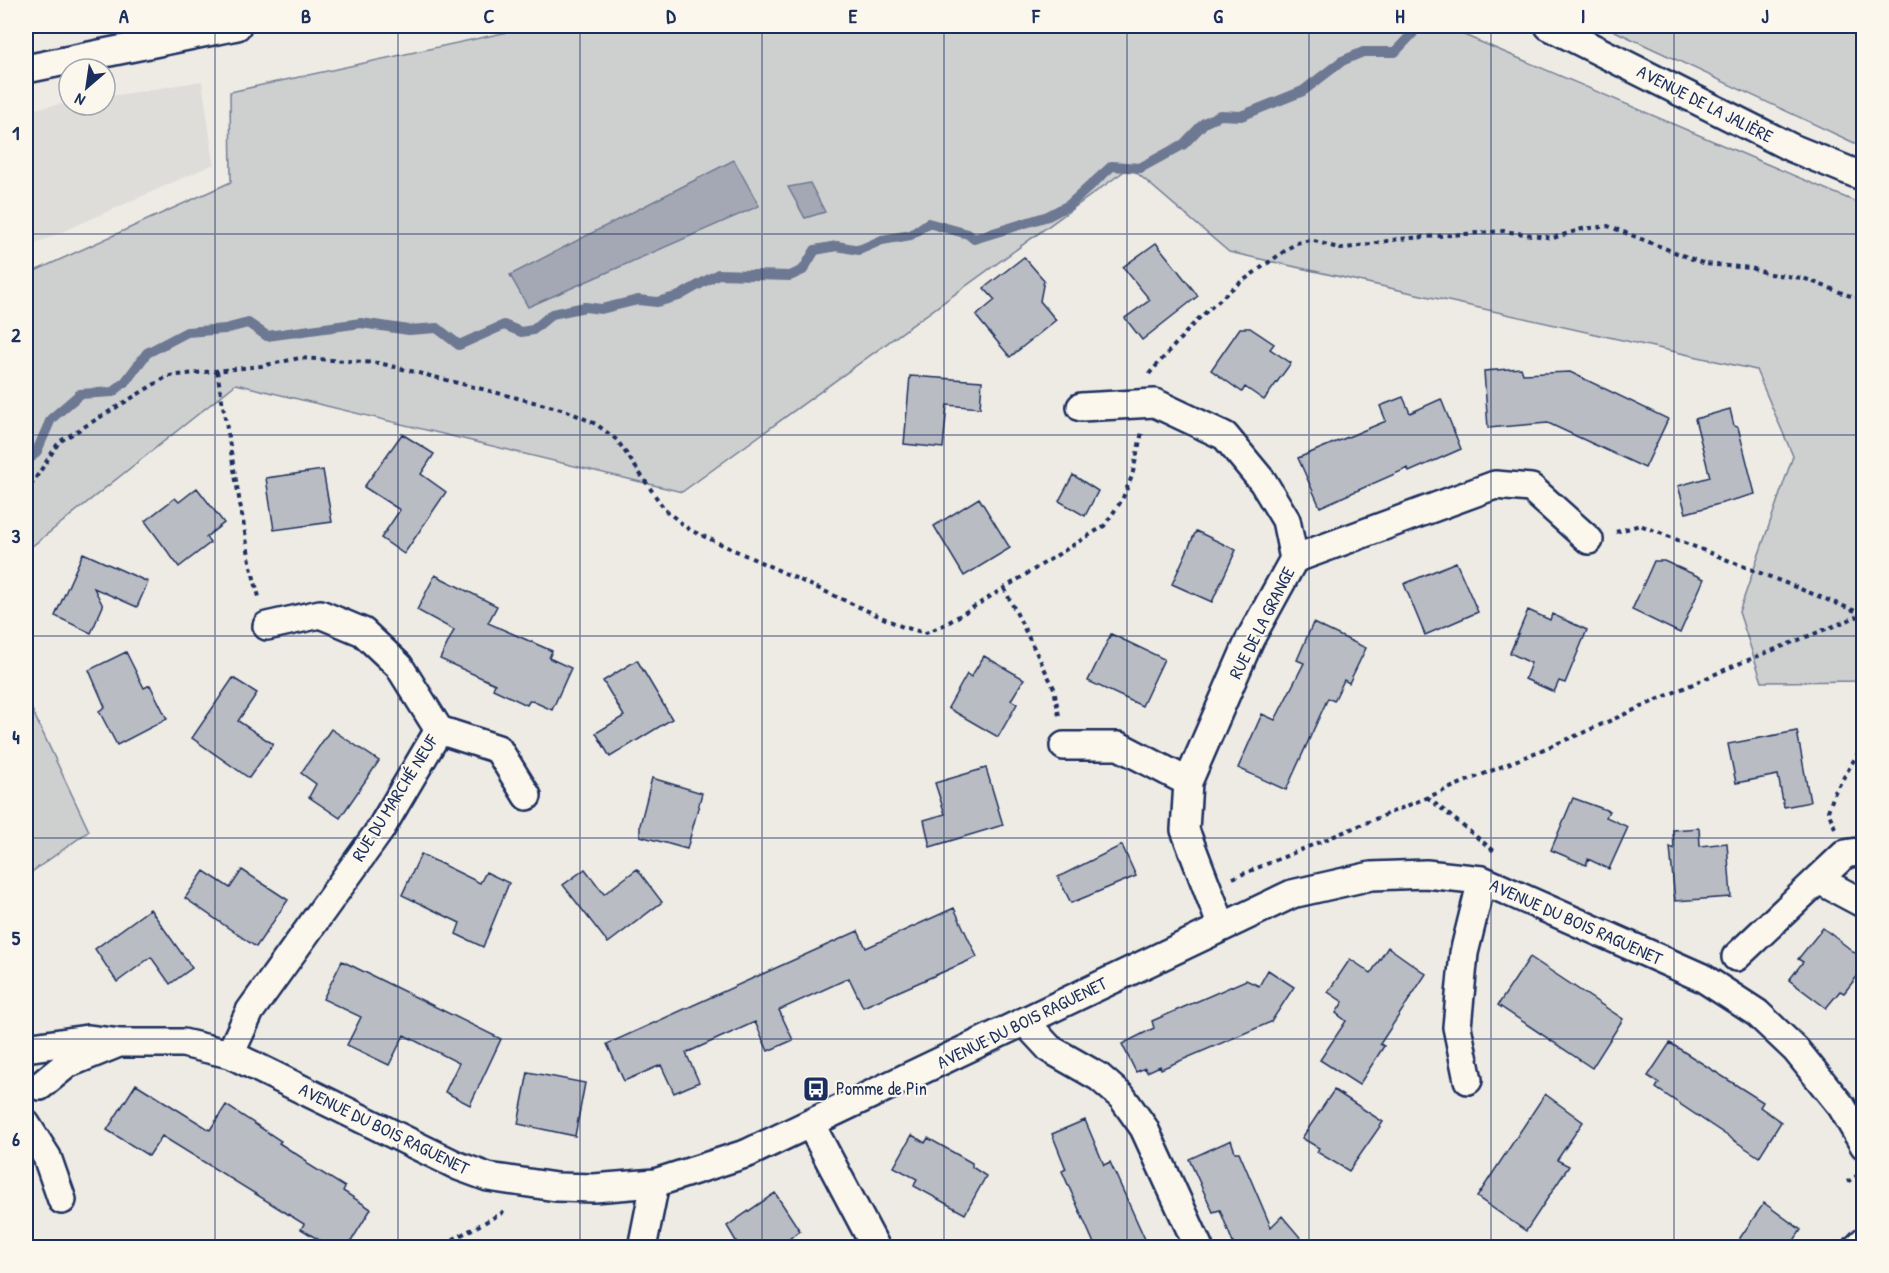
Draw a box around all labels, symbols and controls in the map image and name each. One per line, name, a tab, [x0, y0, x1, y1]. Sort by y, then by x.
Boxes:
text: A	[119, 2, 129, 29]
text: B	[301, 2, 311, 29]
text: C	[484, 2, 495, 29]
text: D	[666, 2, 676, 29]
text: E	[849, 2, 858, 29]
text: F	[1031, 2, 1041, 29]
text: G	[1213, 2, 1223, 29]
text: H	[1395, 2, 1405, 29]
text: I	[1581, 2, 1585, 29]
text: J	[1761, 2, 1769, 29]
north arrow	[57, 57, 117, 117]
street label: AVENUE DE LA JALIÈRE	[1633, 59, 1777, 149]
text: N	[70, 88, 89, 112]
text: 1	[12, 119, 20, 146]
text: 2	[11, 321, 21, 348]
text: 3	[12, 522, 21, 549]
street label: RUE DE LA GRANGE	[1223, 563, 1300, 683]
text: 4	[12, 723, 20, 750]
street label: RUE DU MARCHÉ NEUF	[346, 729, 444, 866]
street label: AVENUE DU BOIS RAGUENET	[1486, 872, 1667, 971]
text: 5	[12, 924, 21, 951]
street label: AVENUE DU BOIS RAGUENET	[933, 970, 1111, 1075]
bus stop icon: Pomme de Pin	[801, 1074, 831, 1104]
place label: Pomme de Pin	[836, 1076, 927, 1101]
street label: AVENUE DU BOIS RAGUENET	[295, 1077, 474, 1181]
text: 6	[12, 1125, 20, 1152]

